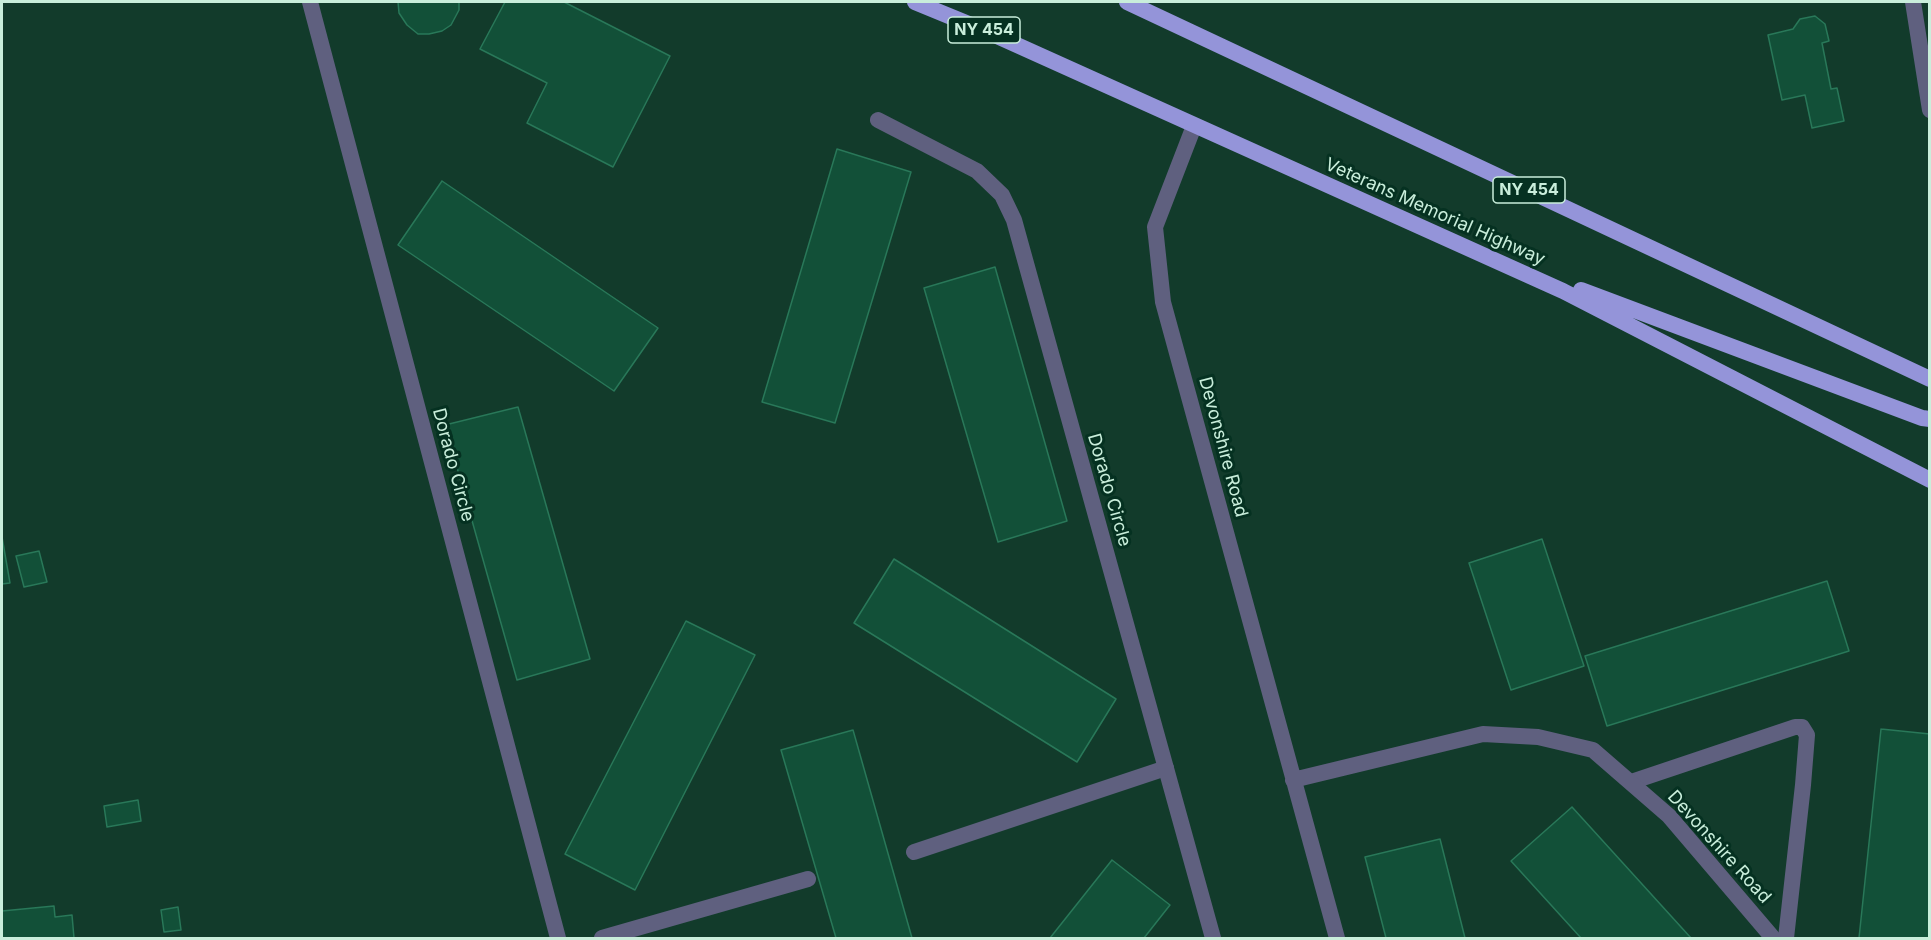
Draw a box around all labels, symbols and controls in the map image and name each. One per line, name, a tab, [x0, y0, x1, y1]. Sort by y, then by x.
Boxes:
road number: NY 454	[948, 17, 1020, 43]
street label: Veterans Memorial Highway	[1322, 154, 1548, 270]
road number: NY 454	[1493, 177, 1565, 203]
street label: Devonshire Road	[1194, 375, 1252, 519]
street label: Dorado Circle	[427, 406, 479, 524]
street label: Dorado Circle	[1083, 431, 1135, 549]
street label: Devonshire Road	[1663, 786, 1775, 908]

